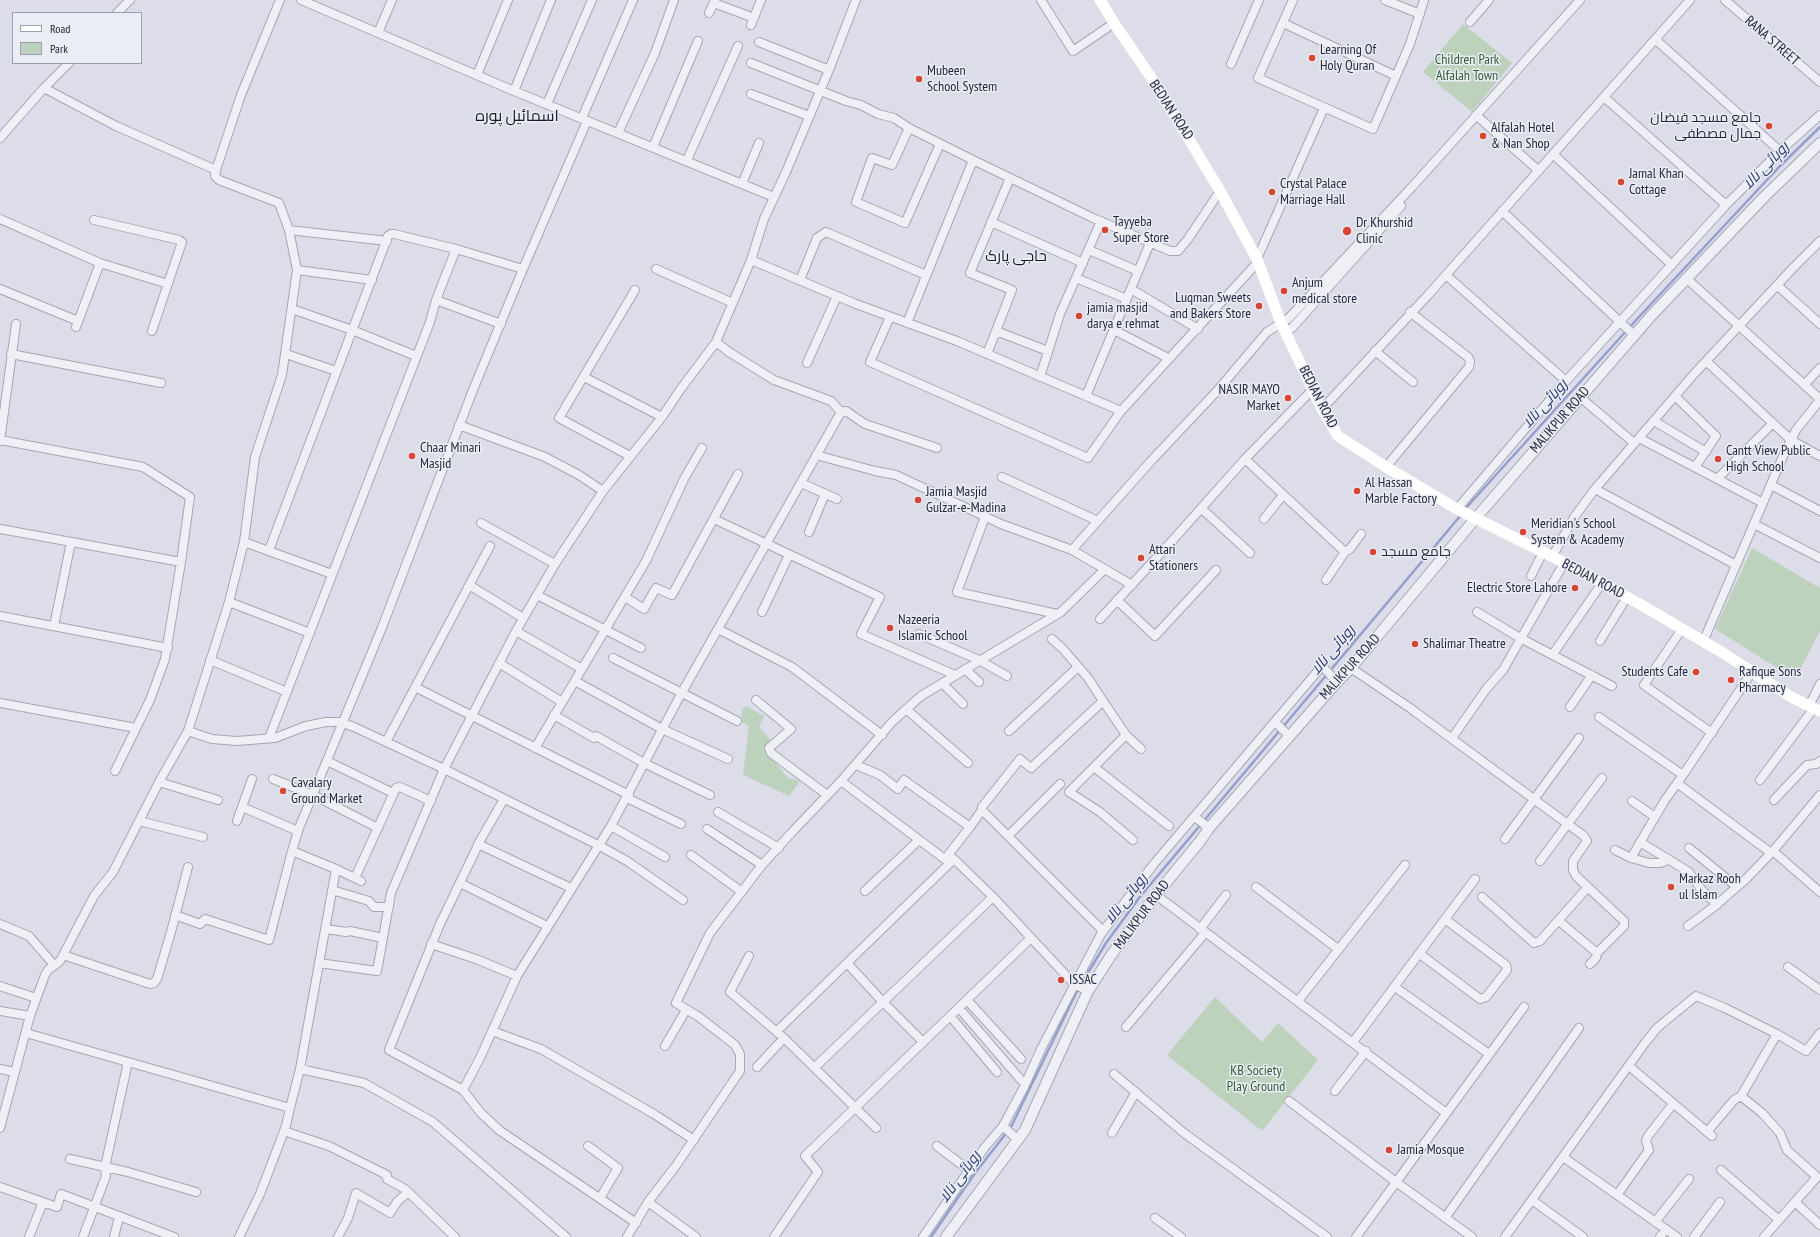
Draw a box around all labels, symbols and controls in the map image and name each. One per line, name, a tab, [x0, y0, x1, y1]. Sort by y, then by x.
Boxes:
legend	[12, 12, 142, 64]
street label: RANA STREET	[1741, 13, 1803, 69]
text: Road	[50, 21, 70, 36]
text: Park	[50, 41, 68, 56]
place label: Learning Of Holy Quran	[1320, 42, 1376, 74]
park label: Children Park Alfalah Town	[1435, 52, 1499, 84]
marker: Learning Of Holy Quran	[1307, 53, 1317, 63]
place label: Mubeen School System	[927, 63, 997, 96]
marker: Mubeen School System	[914, 74, 924, 84]
street label: BEDIAN ROAD	[1145, 77, 1197, 143]
district label: اسمائیل پورہ	[475, 106, 559, 126]
place label: جامع مسجد فیضان جمال مصطفی	[1650, 110, 1761, 142]
place label: Alfalah Hotel & Nan Shop	[1491, 120, 1554, 152]
marker: جامع مسجد فیضان جمال مصطفی	[1764, 121, 1774, 131]
marker: Alfalah Hotel & Nan Shop	[1478, 131, 1488, 141]
water label: روہائی نالا	[1739, 138, 1793, 194]
place label: Jamal Khan Cottage	[1629, 166, 1684, 198]
place label: Crystal Palace Marriage Hall	[1280, 176, 1347, 208]
marker: Jamal Khan Cottage	[1616, 177, 1626, 187]
marker: Crystal Palace Marriage Hall	[1267, 187, 1277, 197]
place label: Tayyeba Super Store	[1113, 214, 1169, 246]
place label: Dr Khurshid Clinic	[1356, 215, 1413, 248]
marker: Tayyeba Super Store	[1100, 225, 1110, 235]
marker: Dr Khurshid Clinic	[1341, 225, 1353, 237]
district label: حاجی پارک	[985, 248, 1047, 266]
place label: Anjum medical store	[1292, 275, 1357, 308]
marker: Anjum medical store	[1279, 286, 1289, 296]
place label: Luqman Sweets and Bakers Store	[1170, 290, 1251, 322]
place label: jamia masjid darya e rehmat	[1087, 300, 1159, 332]
marker: Luqman Sweets and Bakers Store	[1254, 301, 1264, 311]
marker: jamia masjid darya e rehmat	[1074, 311, 1084, 321]
street label: BEDIAN ROAD	[1295, 363, 1341, 431]
water label: روہائی نالا	[1519, 376, 1571, 432]
place label: NASIR MAYO Market	[1219, 382, 1280, 414]
street label: MALIKPUR ROAD	[1527, 383, 1593, 457]
marker: NASIR MAYO Market	[1283, 393, 1293, 403]
place label: Chaar Minari Masjid	[420, 440, 481, 472]
place label: Cantt View Public High School	[1726, 443, 1810, 476]
marker: Chaar Minari Masjid	[407, 451, 417, 461]
marker: Cantt View Public High School	[1713, 454, 1723, 464]
place label: Al Hassan Marble Factory	[1365, 475, 1437, 508]
place label: Jamia Masjid Gulzar-e-Madina	[926, 484, 1006, 516]
marker: Al Hassan Marble Factory	[1352, 486, 1362, 496]
marker: Jamia Masjid Gulzar-e-Madina	[913, 495, 923, 505]
place label: Meridian's School System & Academy	[1531, 516, 1624, 548]
marker: Meridian's School System & Academy	[1518, 527, 1528, 537]
place label: Attari Stationers	[1149, 542, 1198, 574]
place label: جامع مسجد	[1381, 544, 1451, 560]
marker: جامع مسجد	[1368, 547, 1378, 557]
marker: Attari Stationers	[1136, 553, 1146, 563]
street label: BEDIAN ROAD	[1559, 556, 1627, 602]
place label: Electric Store Lahore	[1467, 580, 1567, 596]
marker: Electric Store Lahore	[1570, 583, 1580, 593]
place label: Nazeeria Islamic School	[898, 612, 967, 644]
water label: روہائی نالا	[1307, 622, 1359, 678]
marker: Nazeeria Islamic School	[885, 623, 895, 633]
street label: MALIKPUR ROAD	[1316, 631, 1384, 703]
place label: Shalimar Theatre	[1423, 636, 1506, 652]
marker: Shalimar Theatre	[1410, 639, 1420, 649]
place label: Students Cafe	[1621, 664, 1688, 680]
place label: Rafique Sons Pharmacy	[1739, 664, 1801, 696]
marker: Students Cafe	[1691, 667, 1701, 677]
marker: Rafique Sons Pharmacy	[1726, 675, 1736, 685]
place label: Cavalary Ground Market	[291, 775, 362, 808]
marker: Cavalary Ground Market	[278, 786, 288, 796]
water label: روہائی نالا	[1101, 870, 1151, 928]
place label: Markaz Rooh ul Islam	[1679, 871, 1741, 904]
street label: MALIKPUR ROAD	[1110, 877, 1174, 953]
marker: Markaz Rooh ul Islam	[1666, 882, 1676, 892]
place label: ISSAC	[1069, 972, 1097, 988]
marker: ISSAC	[1056, 975, 1066, 985]
park label: KB Society Play Ground	[1227, 1063, 1285, 1096]
place label: Jamia Mosque	[1397, 1142, 1464, 1158]
marker: Jamia Mosque	[1384, 1145, 1394, 1155]
water label: روہائی نالا	[935, 1148, 985, 1206]

